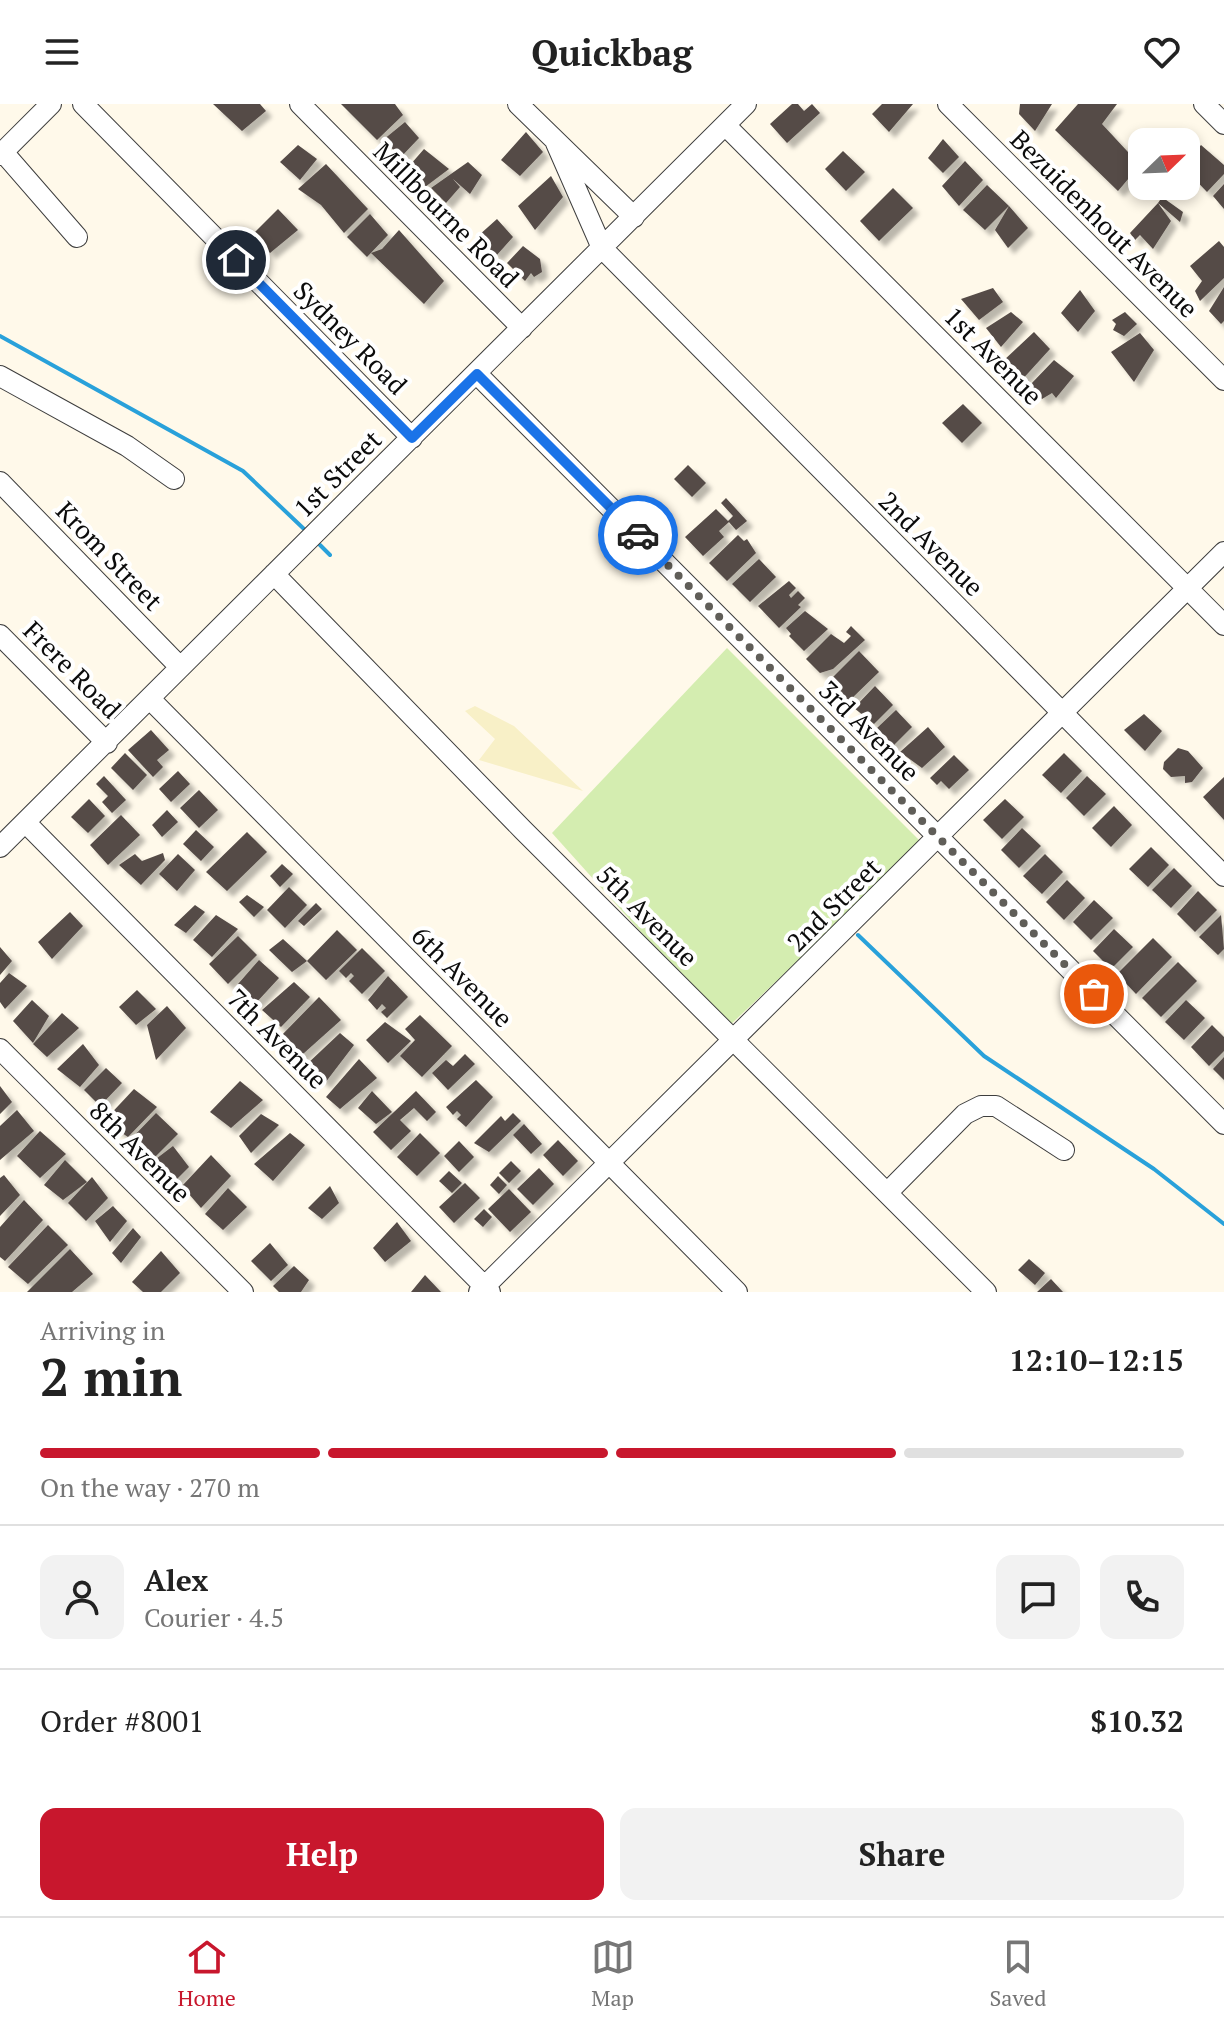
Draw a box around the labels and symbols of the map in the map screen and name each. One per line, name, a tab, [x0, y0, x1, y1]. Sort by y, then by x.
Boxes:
street label: Bezuidenhout Avenue	[1003, 122, 1206, 325]
north arrow	[1128, 128, 1200, 200]
street label: Millbourne Road	[367, 134, 527, 294]
pin	[202, 226, 270, 294]
street label: Sydney Road	[287, 273, 415, 401]
street label: 1st Avenue	[937, 299, 1050, 412]
street label: 1st Street	[286, 422, 389, 524]
street label: 2nd Avenue	[872, 484, 991, 603]
street label: Krom Street	[49, 493, 171, 617]
courier	[598, 495, 678, 575]
street label: Frere Road	[17, 613, 129, 725]
street label: 3rd Avenue	[812, 673, 927, 788]
street label: 2nd Street	[779, 850, 888, 959]
street label: 5th Avenue	[590, 857, 706, 973]
street label: 6th Avenue	[405, 918, 521, 1034]
pin	[1060, 960, 1128, 1028]
street label: 7th Avenue	[220, 981, 335, 1096]
street label: 8th Avenue	[83, 1093, 199, 1209]

